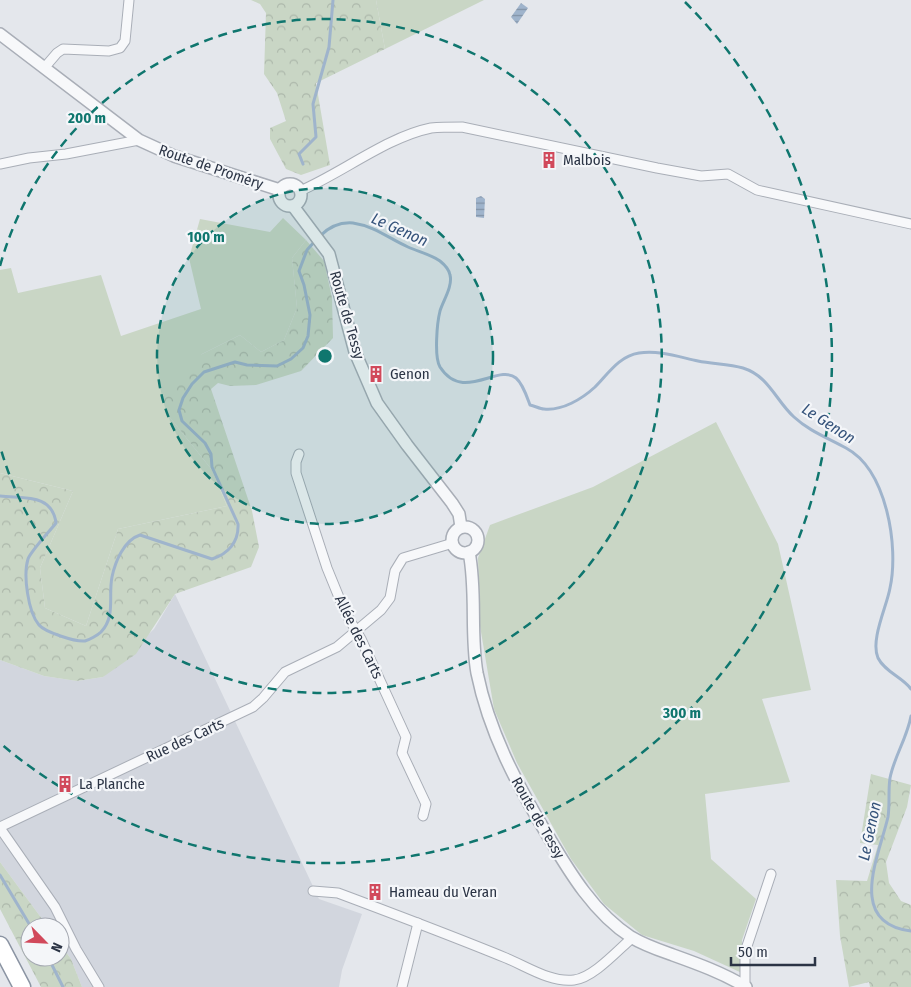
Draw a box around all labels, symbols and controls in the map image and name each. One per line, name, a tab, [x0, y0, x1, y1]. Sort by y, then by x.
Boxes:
text: 200 m	[67, 109, 106, 127]
street label: Route de Proméry	[156, 141, 266, 193]
building icon: Malbois	[539, 150, 559, 170]
place label: Malbois	[563, 151, 611, 169]
water label: Le Genon	[369, 209, 431, 250]
text: 100 m	[187, 228, 225, 246]
street label: Route de Tessy	[326, 269, 368, 361]
centre of rings	[316, 347, 334, 365]
building icon: Genon	[366, 364, 386, 384]
place label: Genon	[390, 365, 430, 383]
water label: Le Genon	[798, 399, 859, 448]
street label: Allée des Carts	[331, 592, 387, 682]
text: 300 m	[662, 704, 701, 722]
street label: Rue des Carts	[143, 714, 227, 766]
building icon: La Planche	[55, 774, 75, 794]
street label: Route de Tessy	[507, 774, 569, 862]
place label: La Planche	[79, 775, 145, 793]
water label: Le Genon	[854, 800, 885, 862]
building icon: Hameau du Veran	[365, 882, 385, 902]
place label: Hameau du Veran	[389, 883, 497, 901]
north arrow	[20, 917, 70, 967]
scale bar	[731, 934, 815, 966]
text: N	[47, 940, 66, 954]
text: 50 m	[738, 943, 768, 961]

